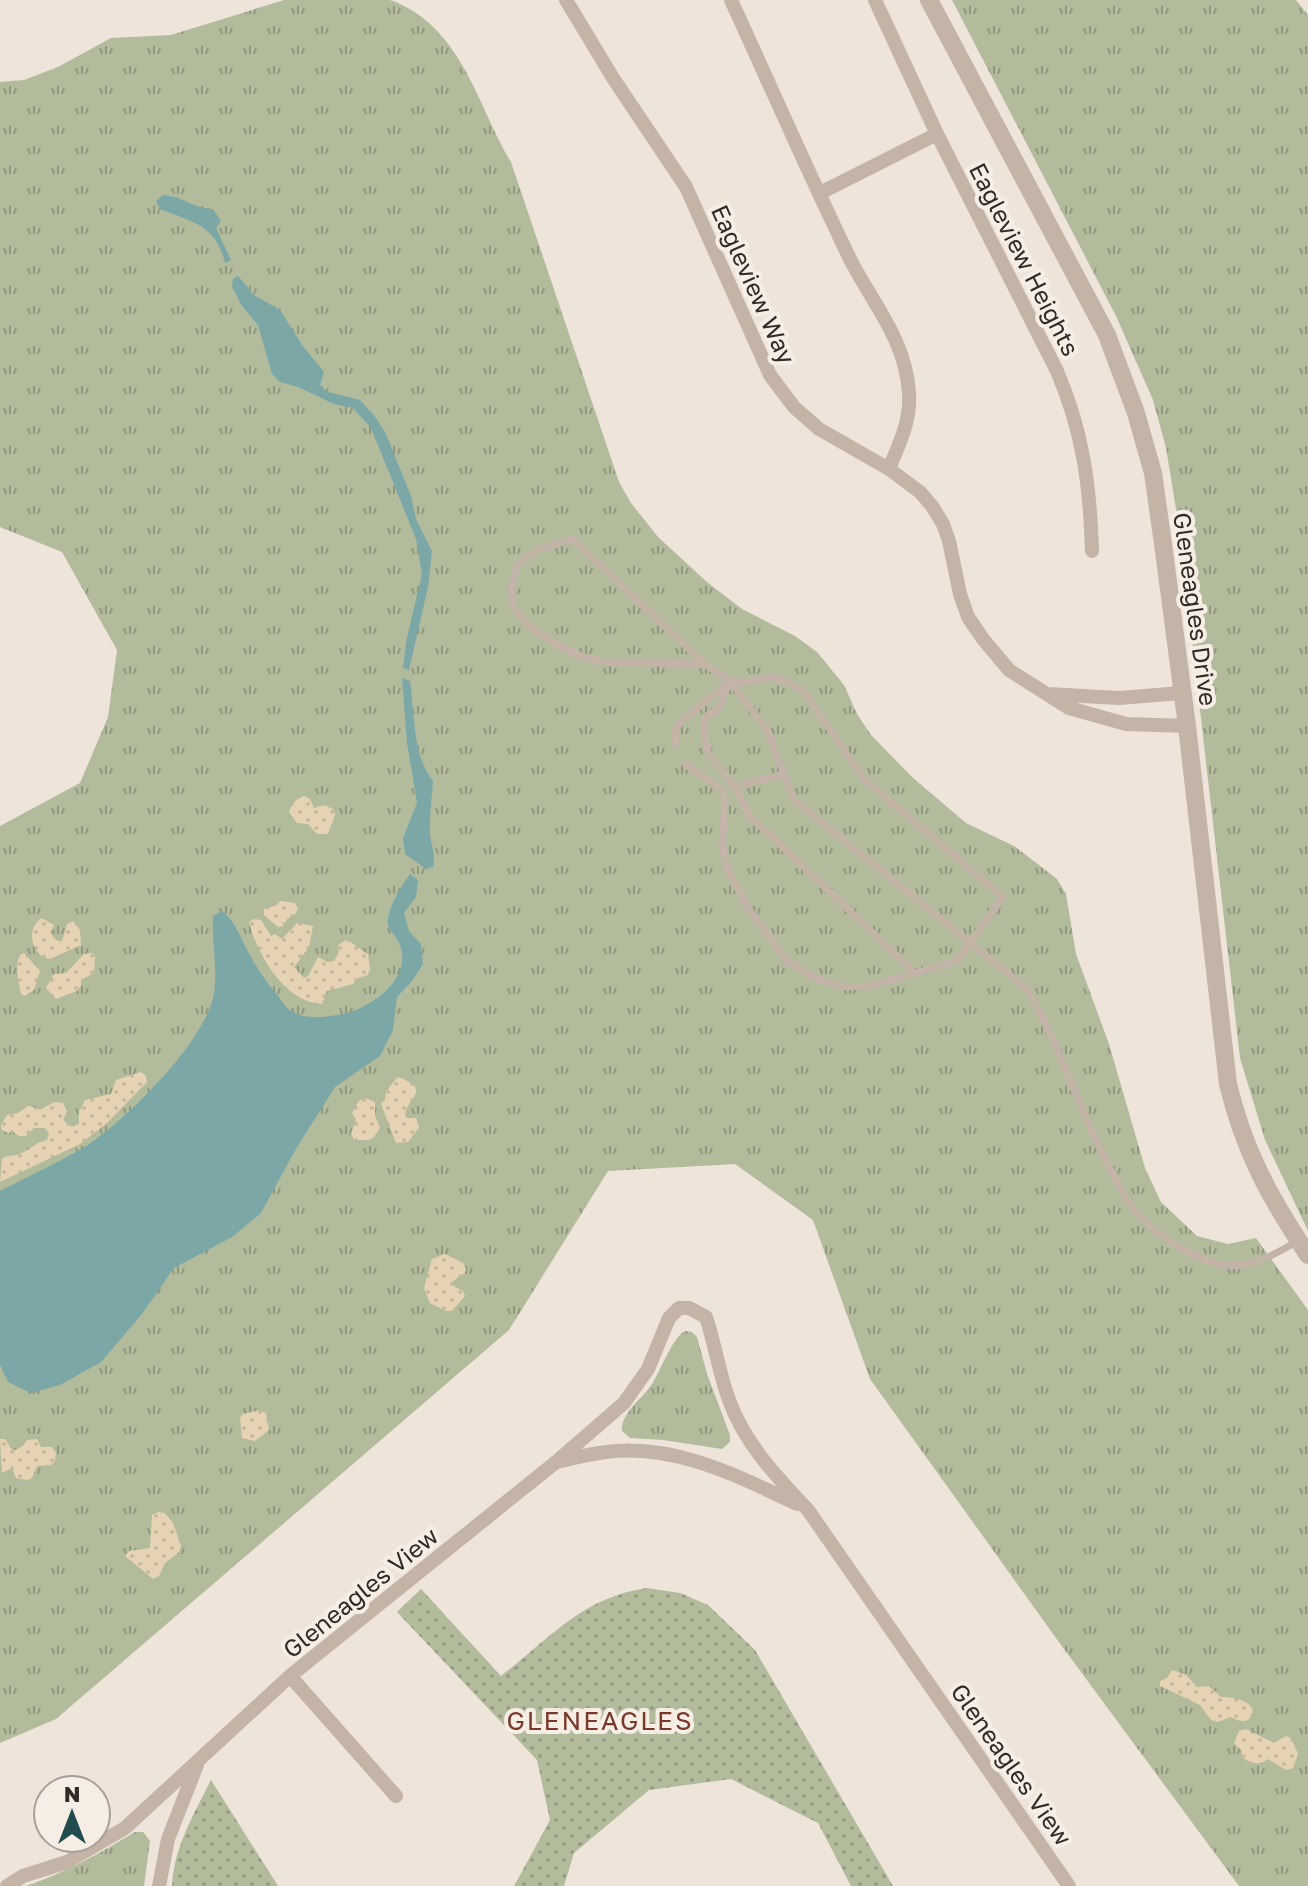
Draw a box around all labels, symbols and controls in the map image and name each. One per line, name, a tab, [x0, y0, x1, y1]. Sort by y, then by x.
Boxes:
street label: Eagleview Heights	[964, 158, 1086, 360]
street label: Eagleview Way	[706, 200, 802, 368]
street label: Gleneagles Drive	[1168, 511, 1224, 707]
street label: Gleneagles View	[277, 1521, 443, 1663]
street label: Gleneagles View	[945, 1677, 1079, 1851]
district label: GLENEAGLES	[506, 1705, 694, 1736]
north arrow	[32, 1774, 112, 1854]
text: N	[64, 1780, 80, 1807]

